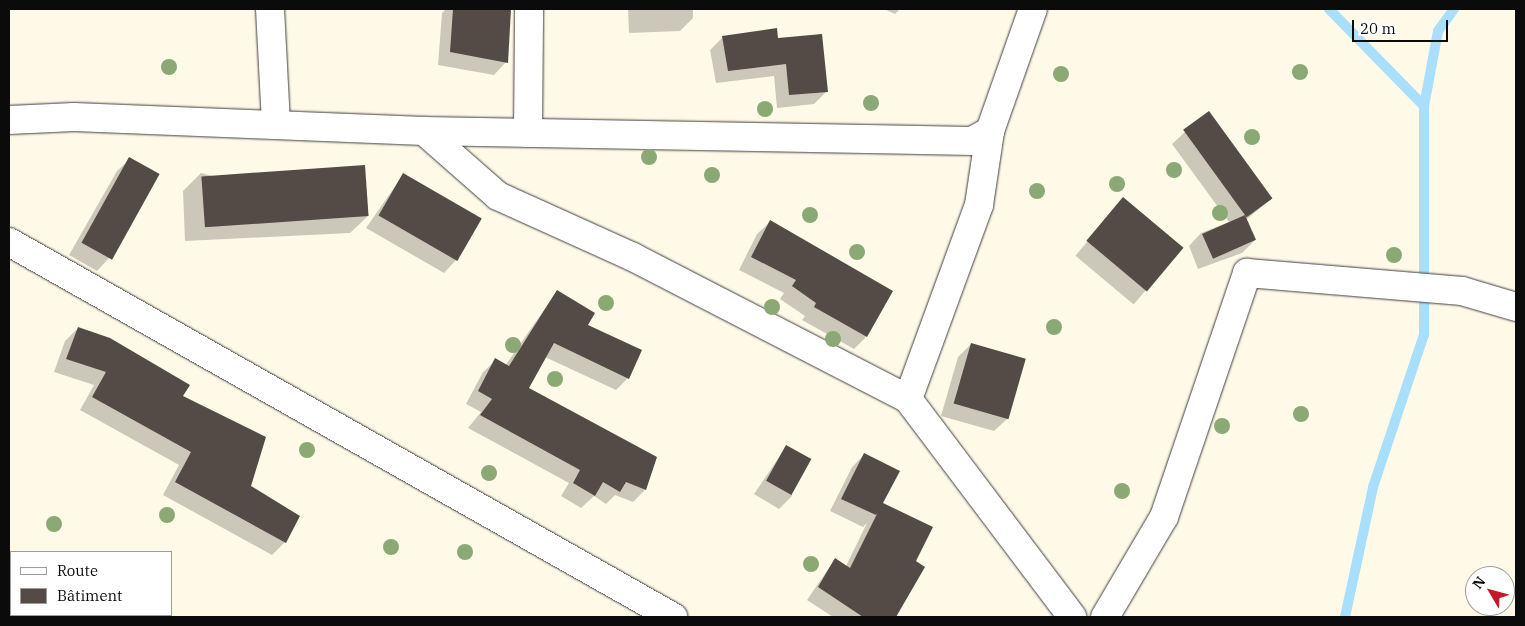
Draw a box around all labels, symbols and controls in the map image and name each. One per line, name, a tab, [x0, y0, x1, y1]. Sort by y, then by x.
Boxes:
scale bar	[1355, 10, 1451, 42]
text: 20 m	[1360, 19, 1396, 38]
legend	[10, 551, 172, 616]
text: Route	[57, 561, 98, 580]
north arrow	[1465, 566, 1515, 616]
text: N	[1468, 573, 1489, 592]
text: Bâtiment	[57, 586, 122, 605]

